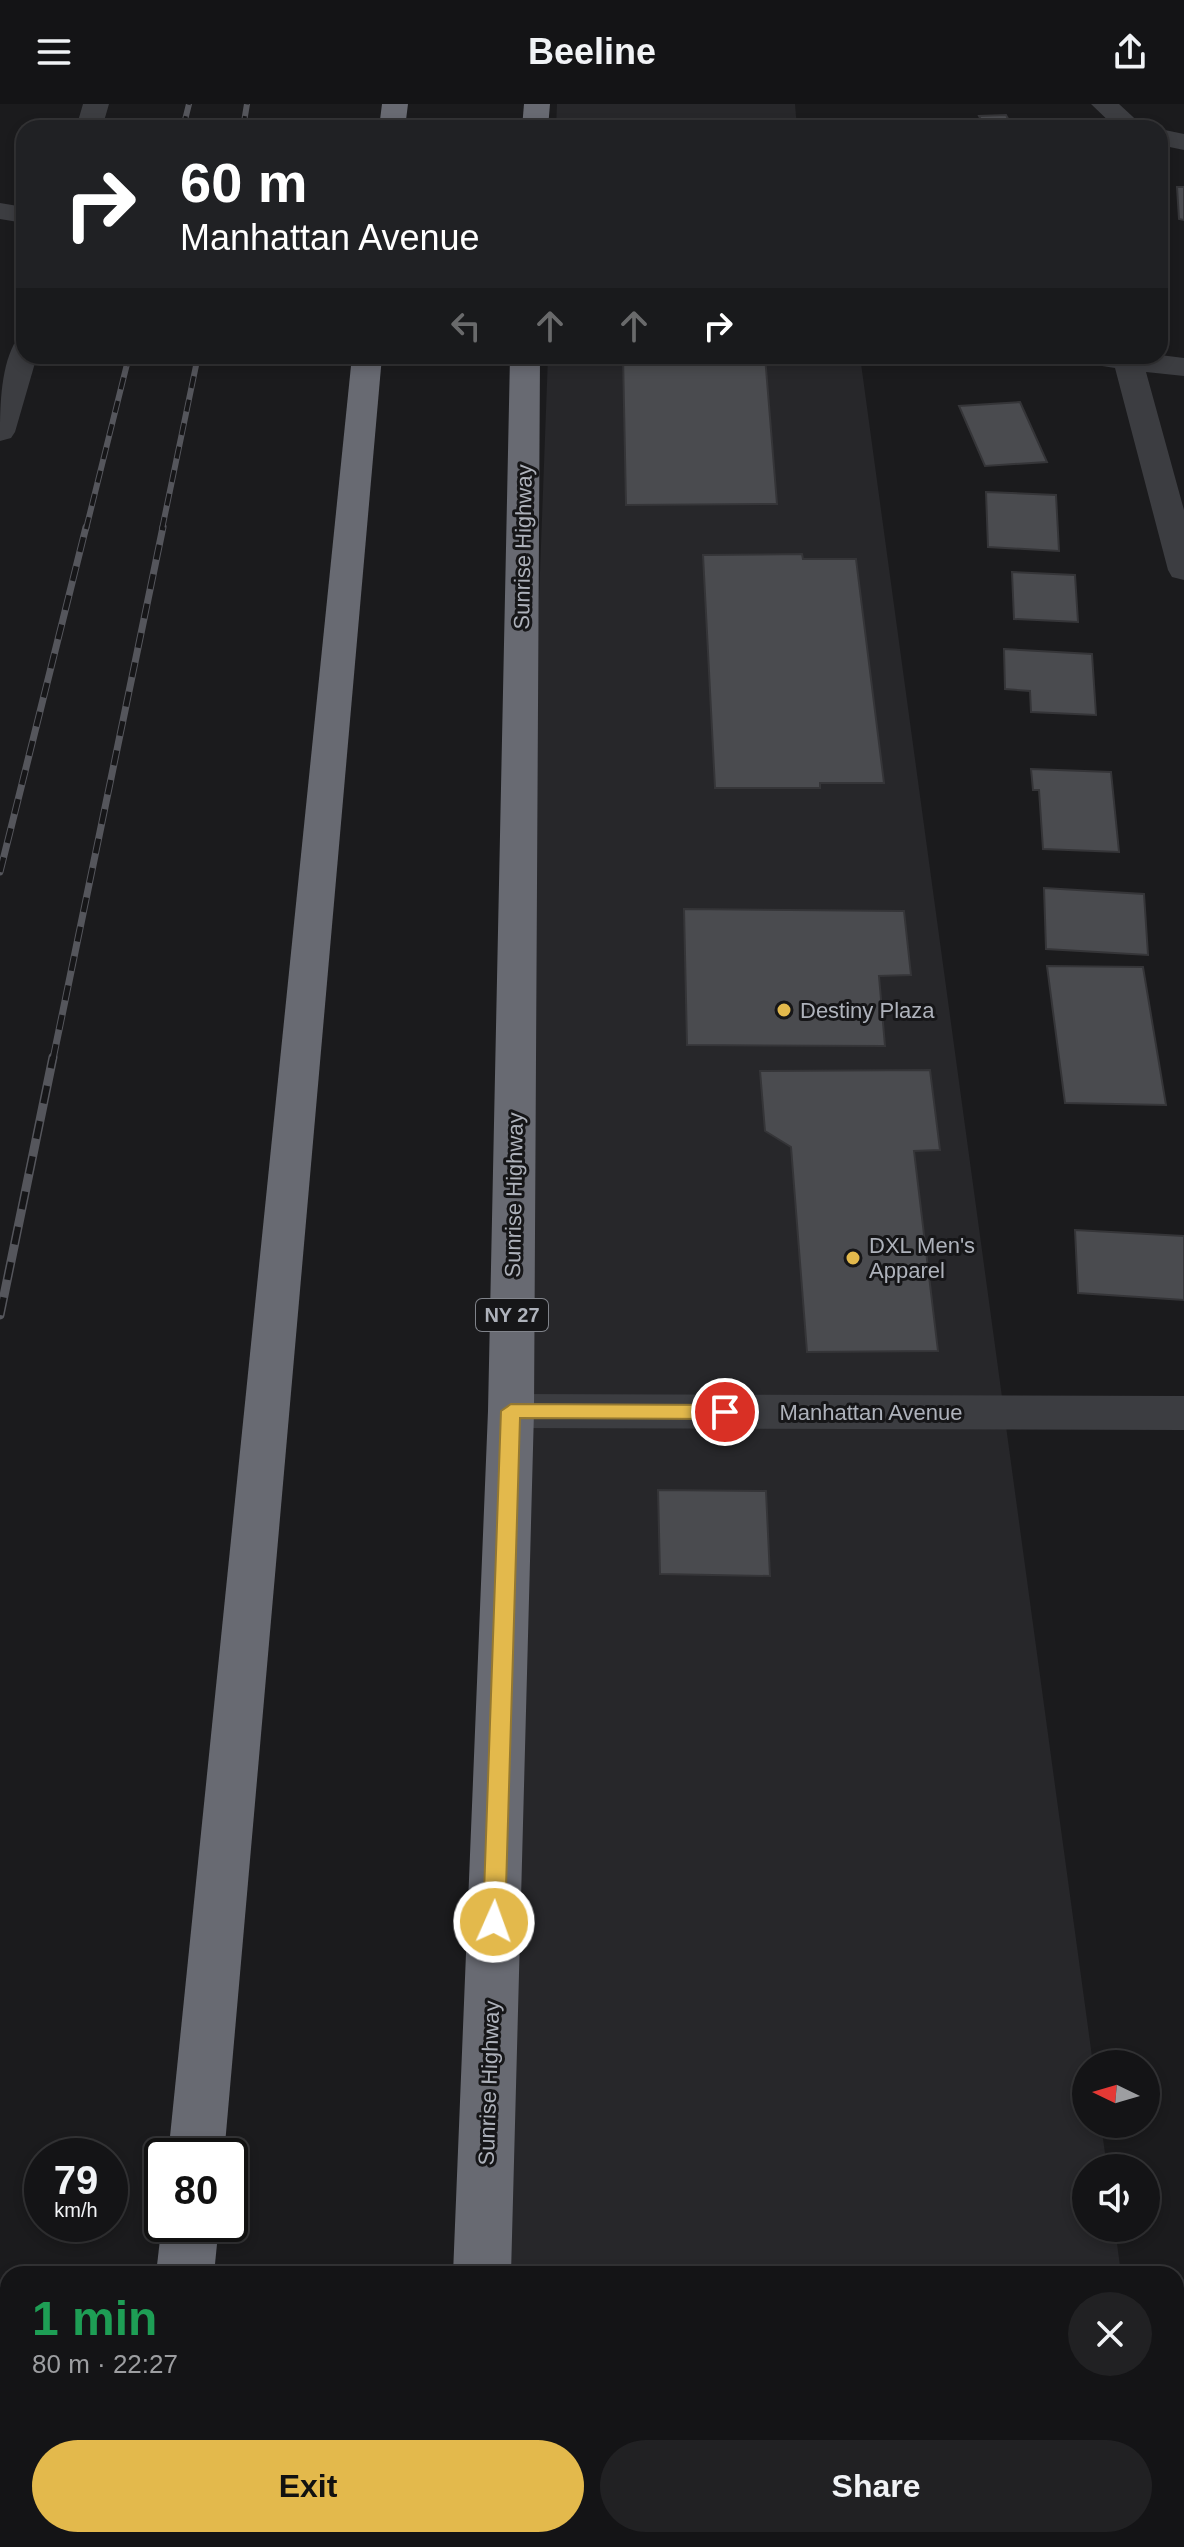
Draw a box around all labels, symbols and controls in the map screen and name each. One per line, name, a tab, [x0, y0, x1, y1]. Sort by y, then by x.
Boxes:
icon: menu	[32, 30, 76, 74]
icon: share	[1108, 30, 1152, 74]
text: Beeline	[528, 31, 656, 72]
text: 60 m	[180, 151, 308, 214]
icon: right	[48, 152, 152, 256]
text: Manhattan Avenue	[180, 217, 480, 258]
icon: left	[444, 304, 488, 348]
icon: ahead	[528, 304, 572, 348]
icon: ahead	[612, 304, 656, 348]
icon: right	[696, 304, 740, 348]
street label: Sunrise Highway	[509, 464, 537, 630]
place label: Destiny Plaza	[800, 998, 935, 1023]
marker: Destiny Plaza	[775, 1001, 793, 1019]
street label: Sunrise Highway	[500, 1112, 528, 1278]
place label: DXL Men's Apparel	[869, 1233, 975, 1283]
marker: DXL Men's Apparel	[844, 1249, 862, 1267]
road number: NY 27	[476, 1299, 548, 1331]
pin	[691, 1378, 759, 1446]
icon: arrive	[703, 1390, 747, 1434]
street label: Manhattan Avenue	[779, 1400, 963, 1425]
position arrow	[452, 1880, 536, 1964]
street label: Sunrise Highway	[474, 2000, 504, 2166]
north arrow	[1072, 2050, 1160, 2138]
map controls	[1072, 2050, 1160, 2242]
speed limit sign: 80	[144, 2138, 248, 2242]
button: sound	[1072, 2154, 1160, 2242]
text: 79	[54, 2158, 98, 2202]
text: km/h	[54, 2199, 98, 2221]
text: 1 min	[32, 2292, 157, 2345]
button: close	[1068, 2292, 1152, 2376]
text: 80 m · 22:27	[32, 2349, 178, 2379]
button: Exit	[32, 2440, 584, 2532]
button: Share	[600, 2440, 1152, 2532]

